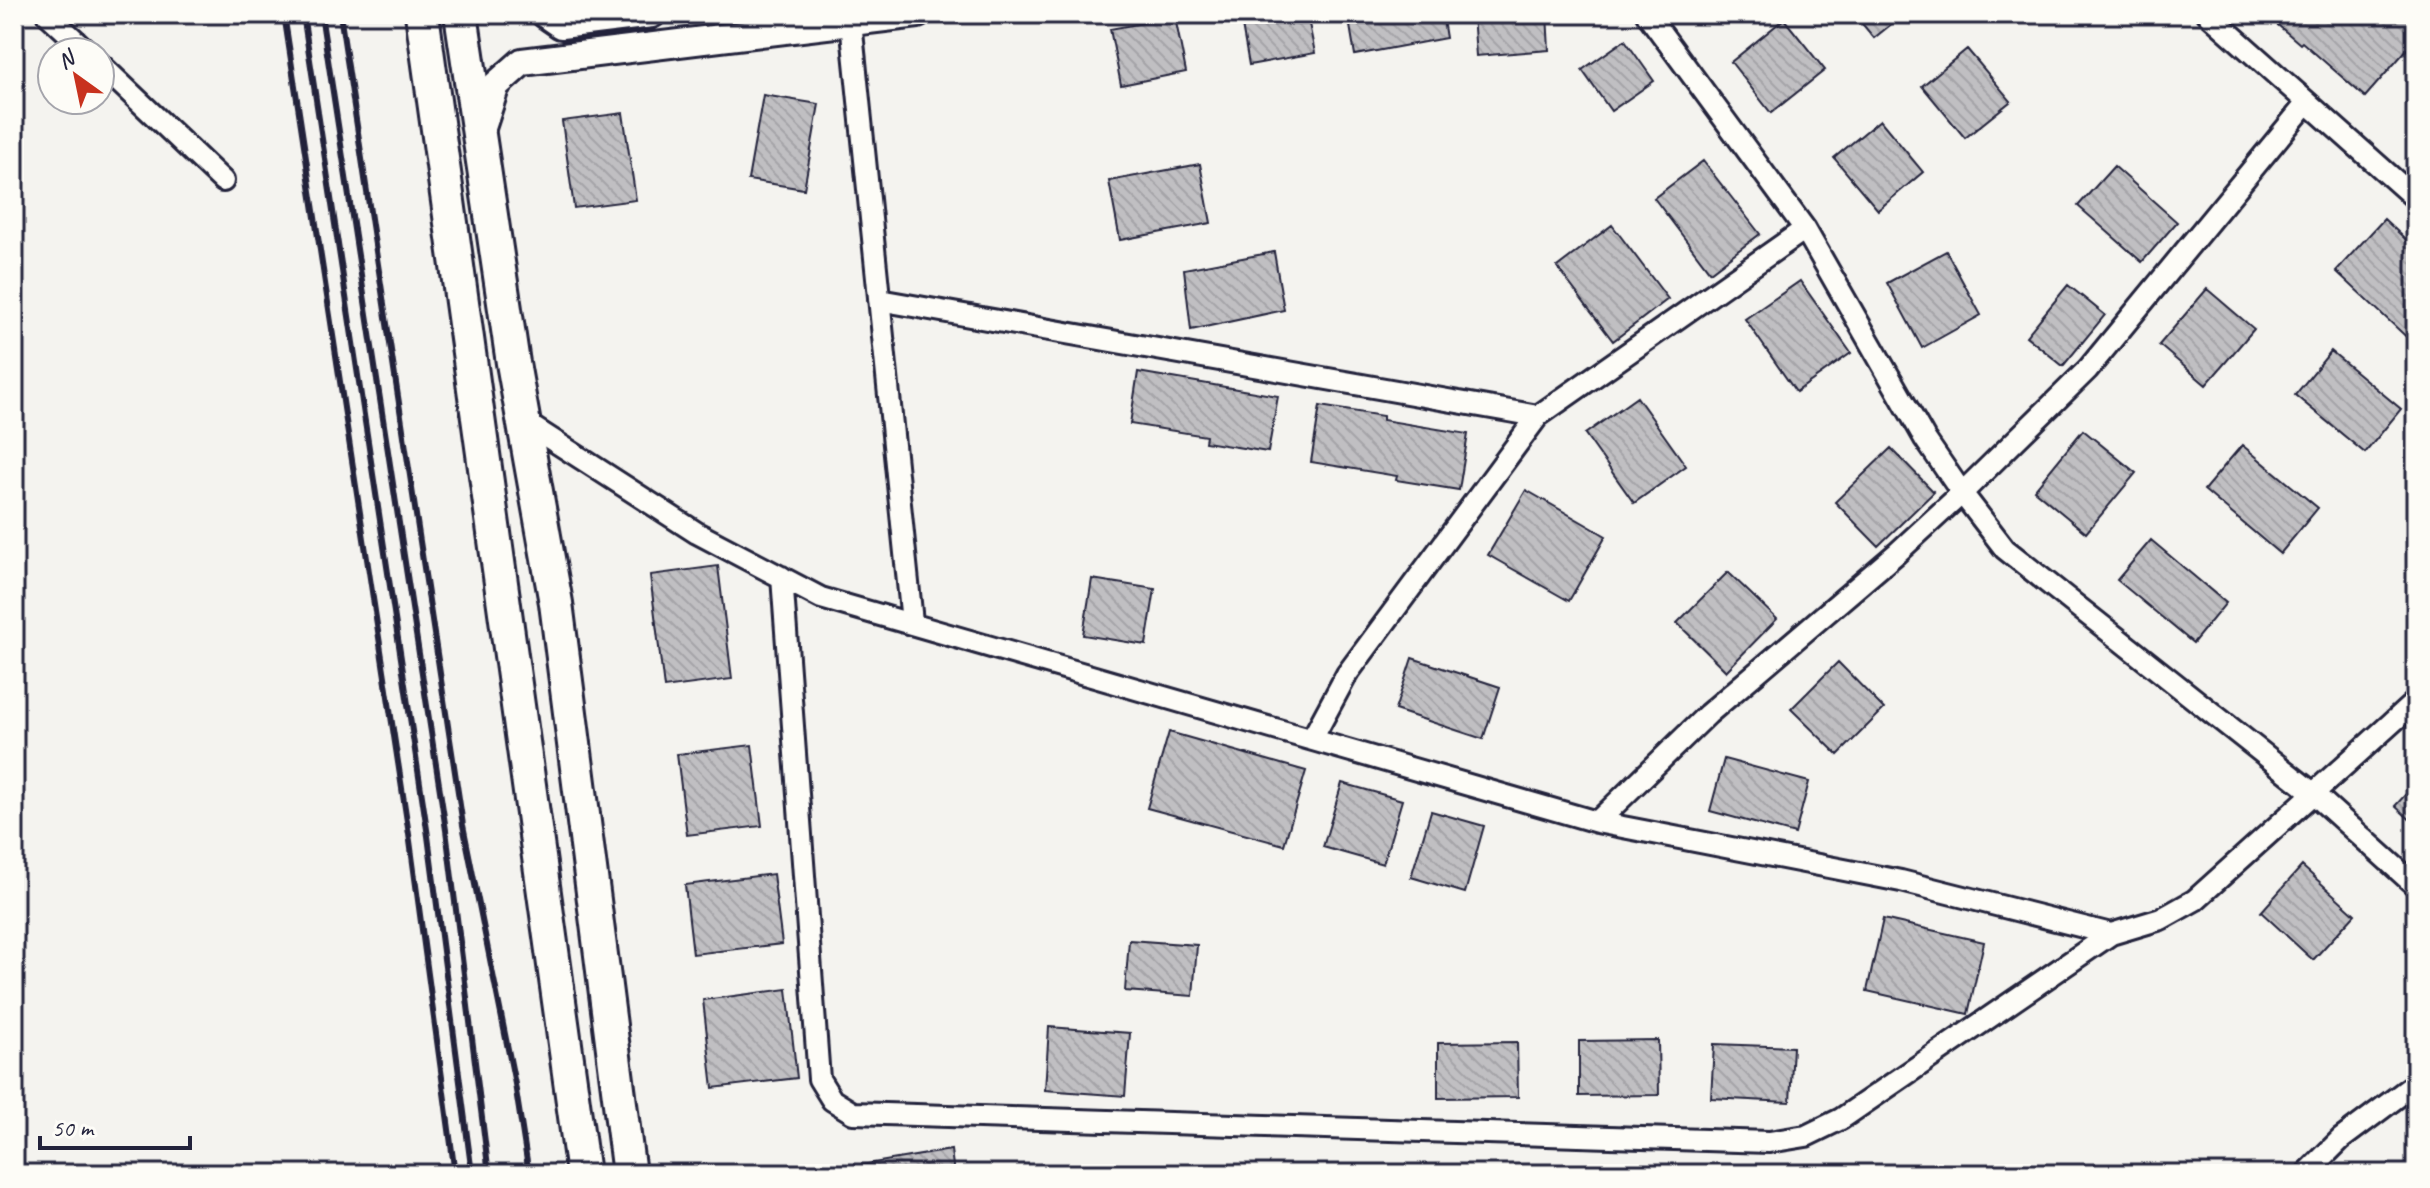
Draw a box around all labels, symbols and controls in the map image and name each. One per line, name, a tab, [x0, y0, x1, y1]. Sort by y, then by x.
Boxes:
north arrow	[36, 36, 116, 116]
text: N	[52, 43, 82, 76]
scale bar	[40, 1100, 190, 1150]
text: 50 m	[52, 1113, 95, 1143]

